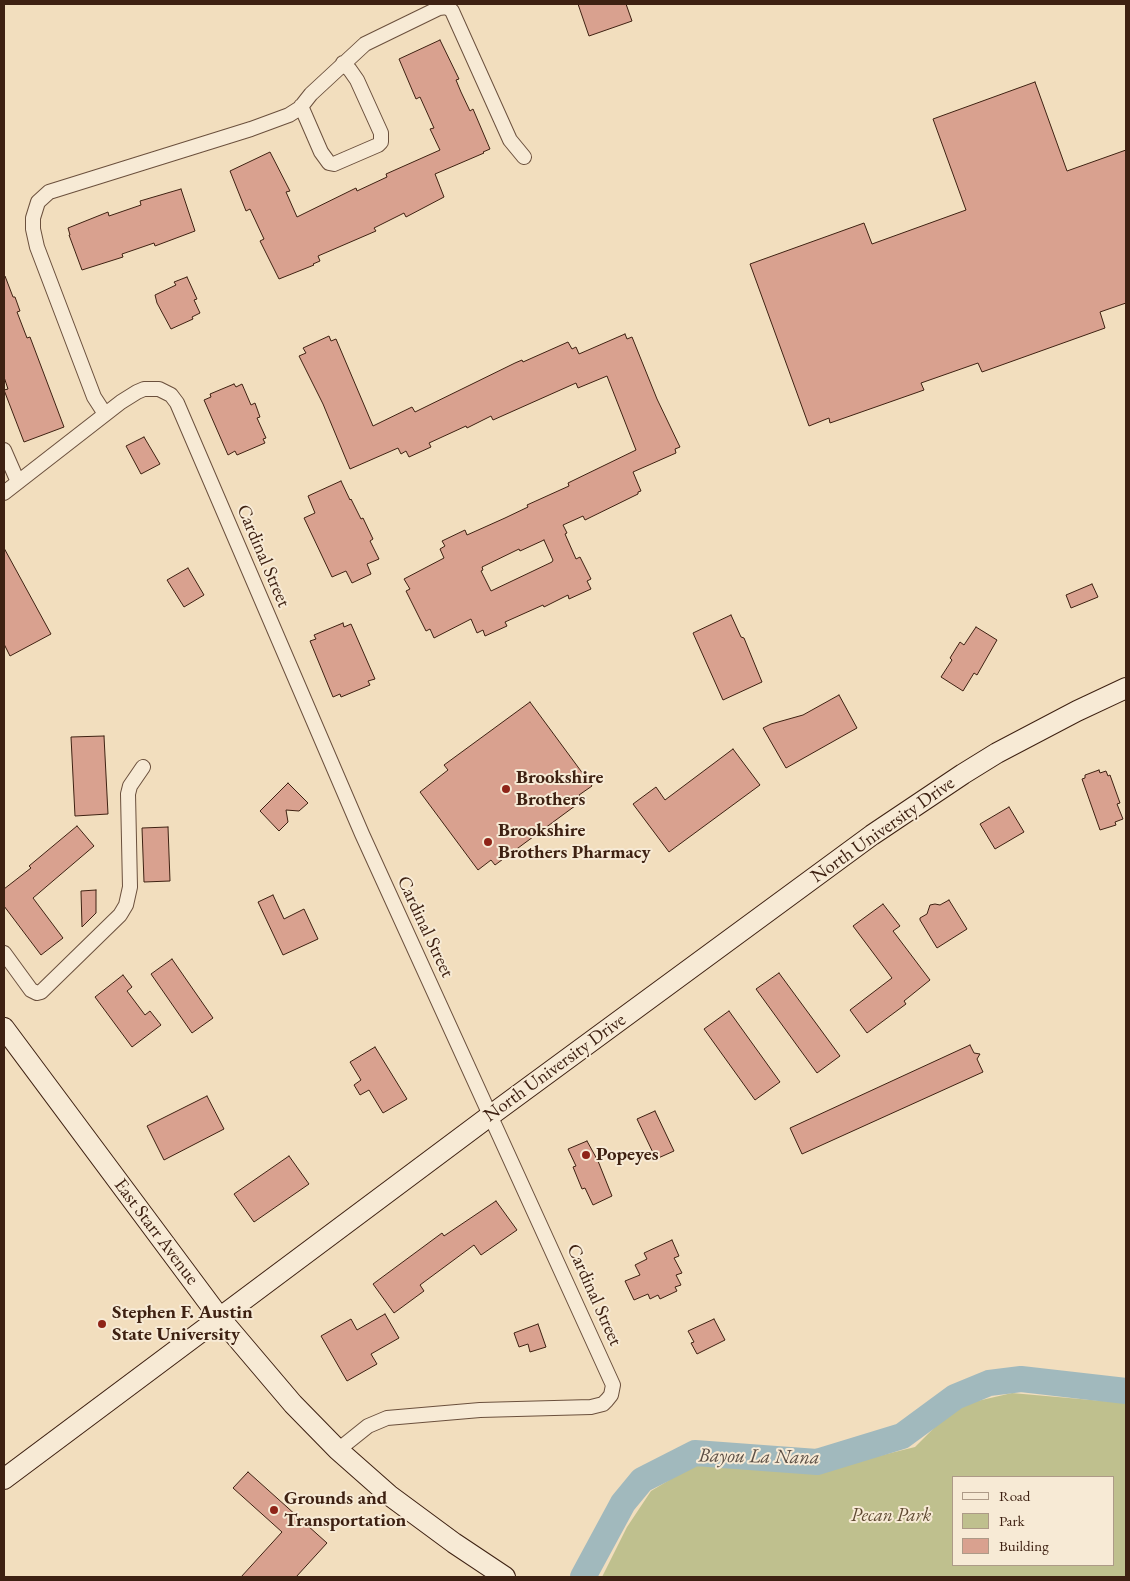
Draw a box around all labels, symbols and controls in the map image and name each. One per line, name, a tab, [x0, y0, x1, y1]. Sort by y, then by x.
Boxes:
street label: Cardinal Street	[231, 501, 295, 611]
place label: Brookshire Brothers	[516, 767, 603, 811]
street label: North University Drive	[807, 772, 959, 888]
marker: Brookshire Brothers	[500, 783, 512, 795]
place label: Brookshire Brothers Pharmacy	[498, 820, 651, 864]
marker: Brookshire Brothers Pharmacy	[482, 836, 494, 848]
street label: Cardinal Street	[392, 873, 458, 981]
street label: North University Drive	[479, 1009, 631, 1127]
place label: Popeyes	[596, 1144, 659, 1166]
marker: Popeyes	[580, 1149, 592, 1161]
street label: East Starr Avenue	[109, 1174, 203, 1290]
street label: Cardinal Street	[561, 1240, 627, 1350]
place label: Stephen F. Austin State University	[112, 1302, 253, 1346]
marker: Stephen F. Austin State University	[96, 1318, 108, 1330]
water label: Bayou La Nana	[698, 1444, 820, 1470]
legend	[952, 1476, 1115, 1566]
text: Road	[999, 1486, 1030, 1505]
place label: Grounds and Transportation	[284, 1488, 406, 1532]
marker: Grounds and Transportation	[268, 1504, 280, 1516]
park label: Pecan Park	[851, 1505, 931, 1527]
text: Park	[999, 1511, 1025, 1530]
text: Building	[999, 1536, 1049, 1555]

